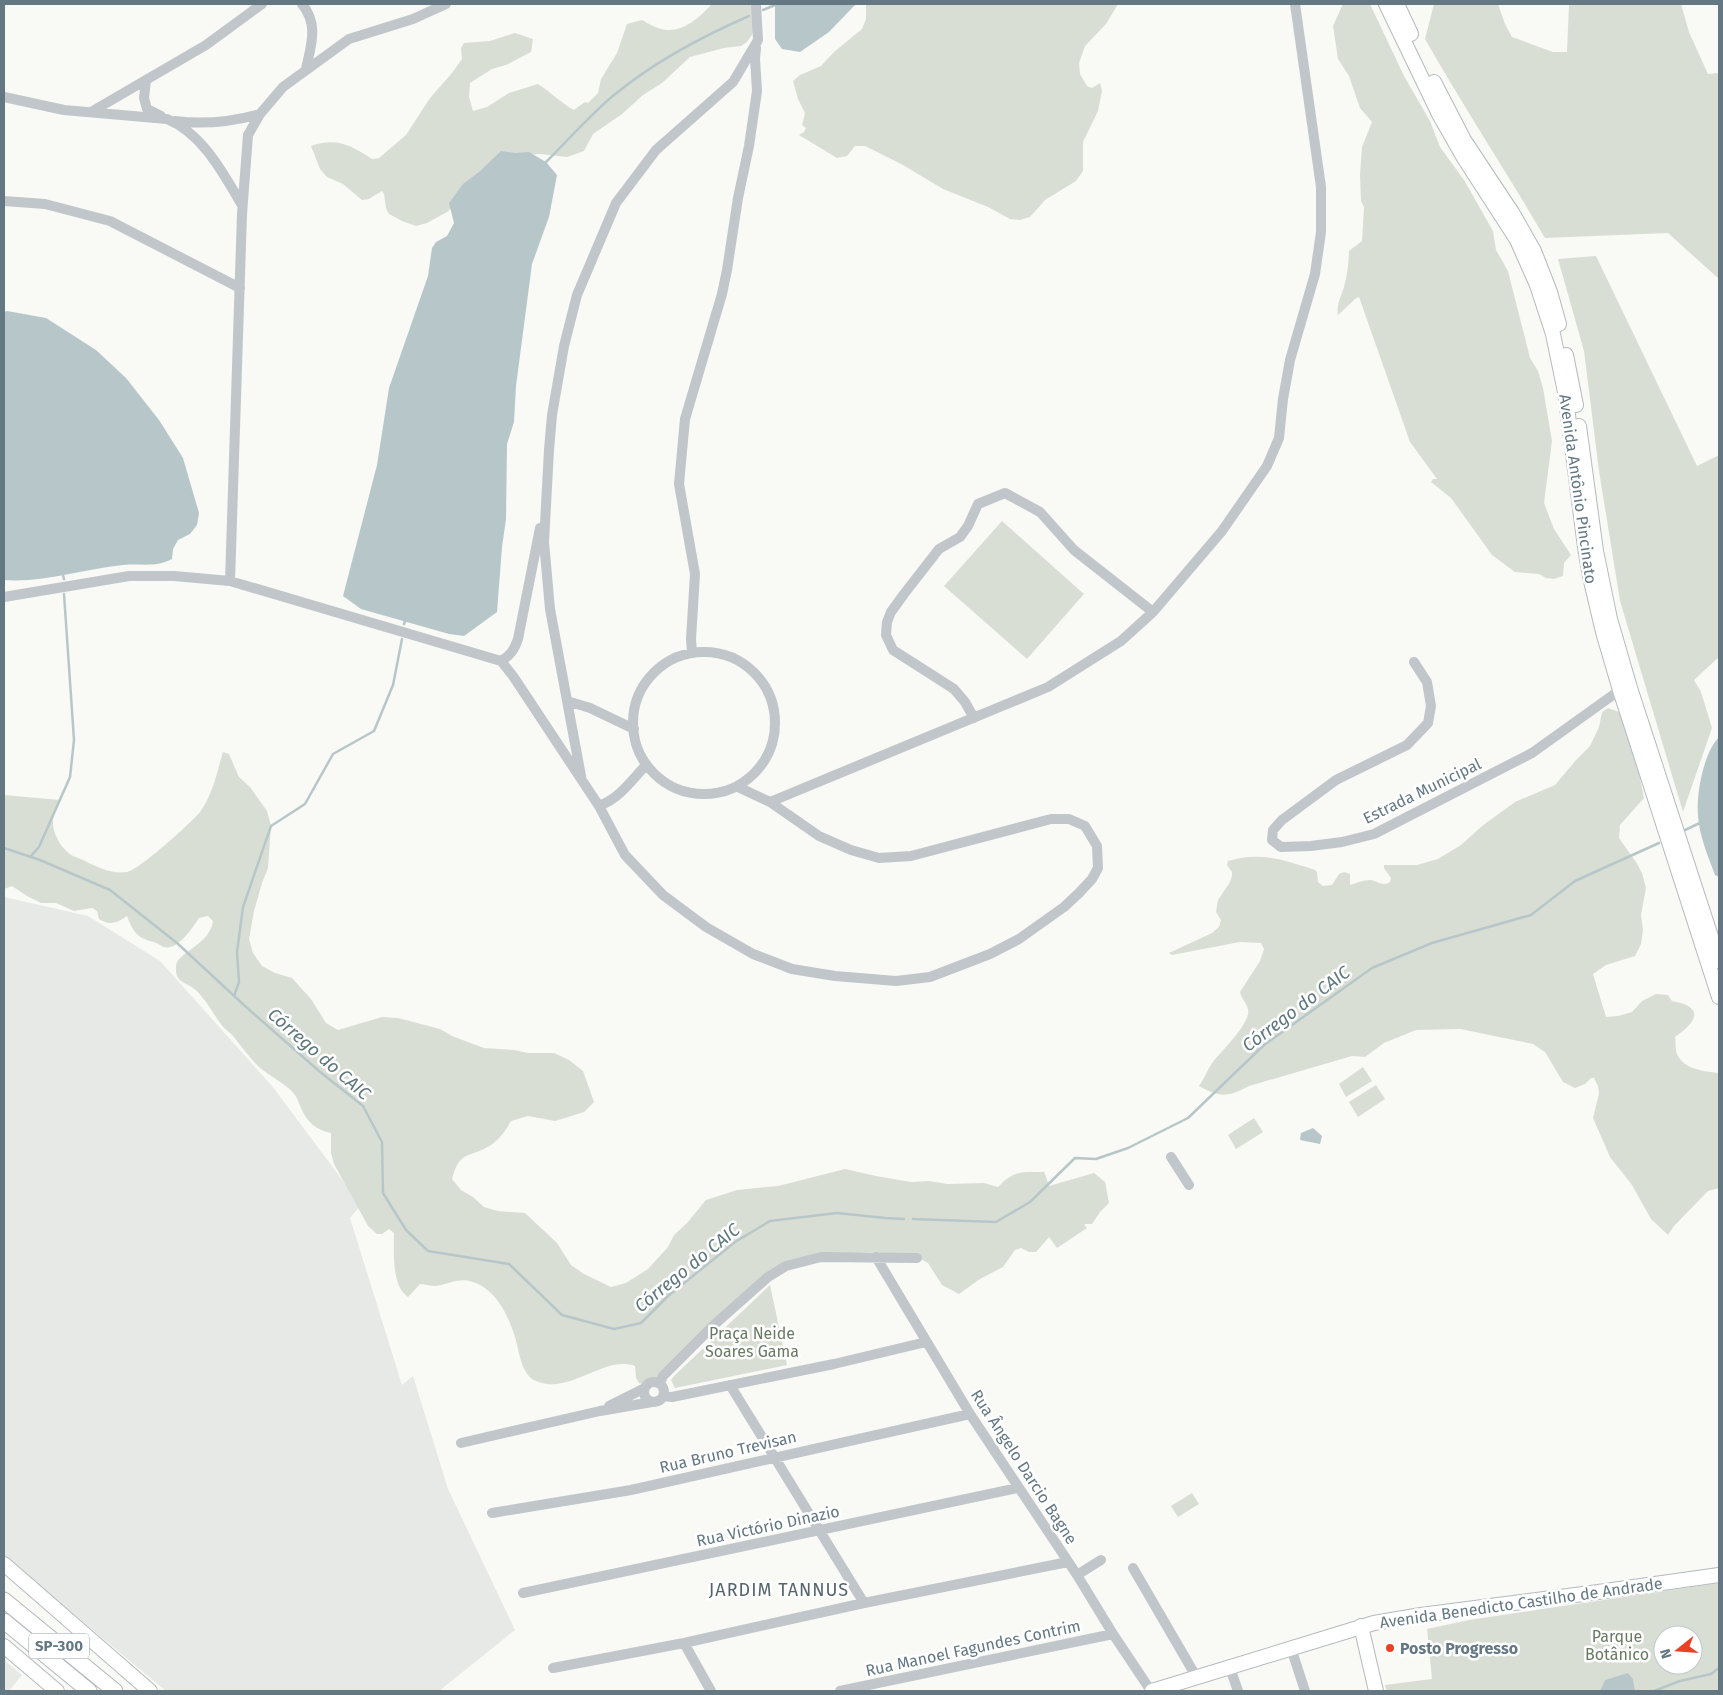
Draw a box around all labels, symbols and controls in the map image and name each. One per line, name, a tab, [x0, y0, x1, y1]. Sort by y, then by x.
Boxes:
street label: Avenida Antônio Pincinato	[1555, 393, 1601, 585]
street label: Estrada Municipal	[1360, 754, 1484, 828]
water label: Córrego do CAIC	[1238, 961, 1355, 1057]
water label: Córrego do CAIC	[263, 1003, 376, 1105]
water label: Córrego do CAIC	[630, 1218, 745, 1317]
park label: Praça Neide Soares Gama	[705, 1324, 799, 1361]
street label: Rua Ângelo Darcio Bagne	[967, 1386, 1082, 1548]
street label: Rua Bruno Trevisan	[658, 1427, 798, 1477]
street label: Rua Victório Dinazio	[695, 1502, 841, 1550]
street label: Avenida Benedicto Castilho de Andrade	[1378, 1574, 1664, 1632]
district label: JARDIM TANNUS	[709, 1579, 849, 1601]
street label: Rua Manoel Fagundes Contrim	[864, 1616, 1082, 1680]
north arrow	[1653, 1625, 1703, 1675]
park label: Parque Botânico	[1585, 1627, 1649, 1664]
road number: SP-300	[29, 1634, 89, 1658]
place label: Posto Progresso	[1400, 1639, 1518, 1658]
marker: Posto Progresso	[1384, 1642, 1396, 1654]
text: N	[1657, 1647, 1676, 1661]

